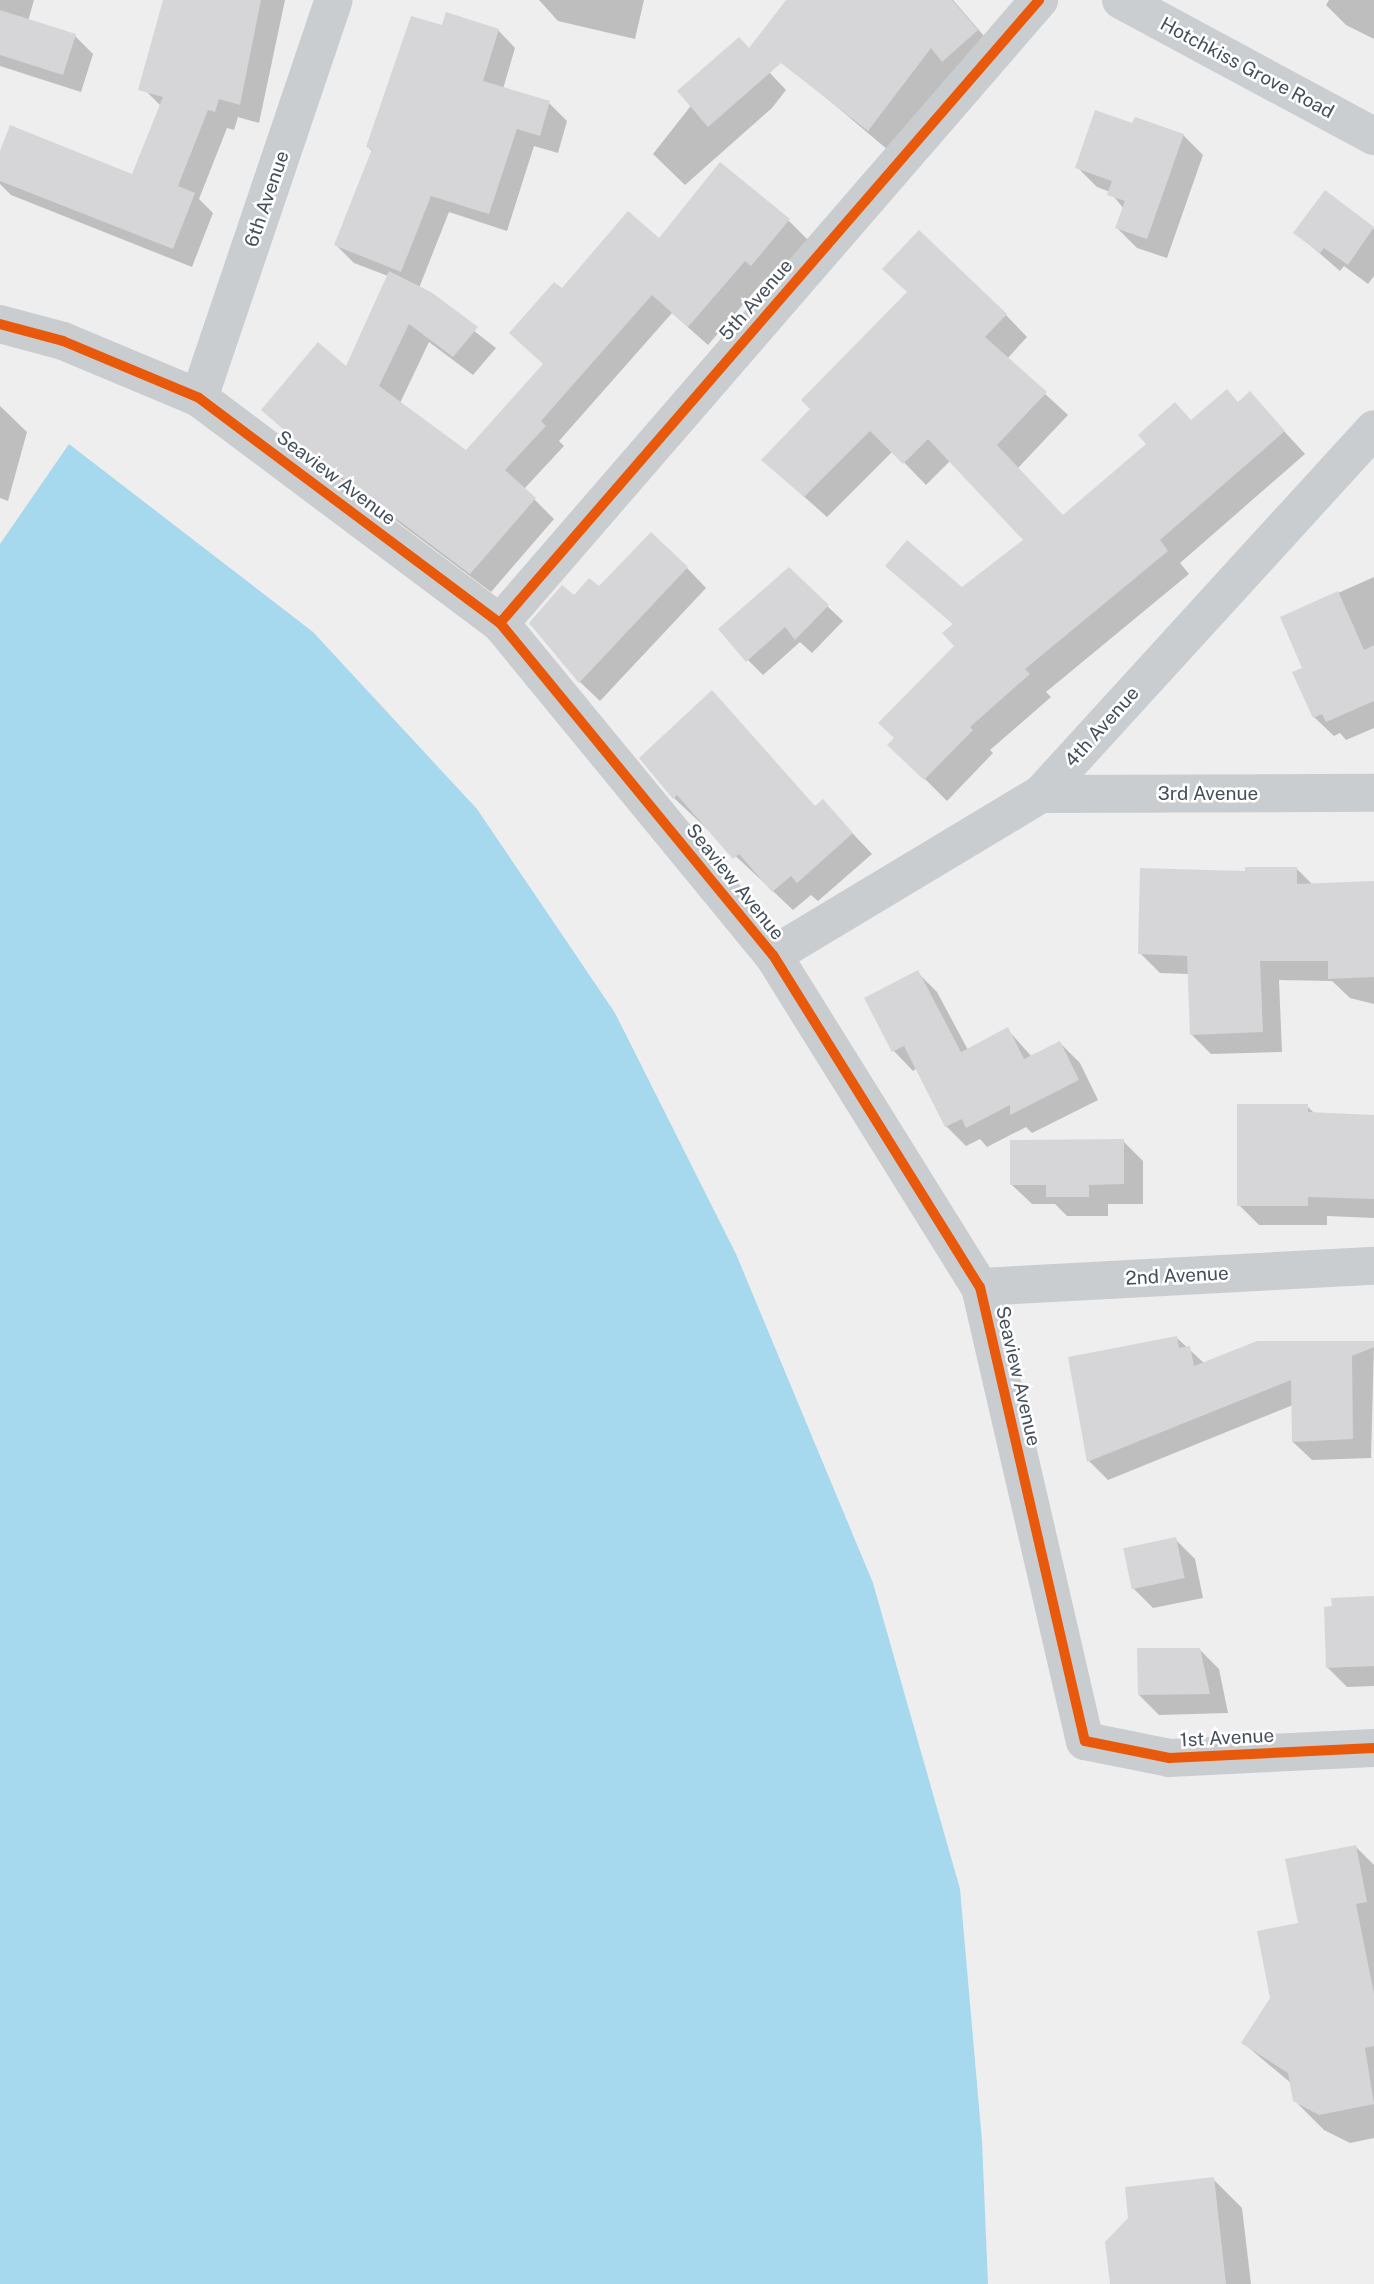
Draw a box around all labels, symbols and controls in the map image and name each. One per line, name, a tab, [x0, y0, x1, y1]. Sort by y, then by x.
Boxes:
street label: Hotchkiss Grove Road	[1156, 12, 1338, 124]
street label: 6th Avenue	[240, 148, 294, 250]
street label: 5th Avenue	[714, 255, 798, 345]
street label: Seaview Avenue	[272, 426, 400, 530]
street label: 4th Avenue	[1060, 682, 1144, 772]
street label: 3rd Avenue	[1158, 783, 1258, 805]
street label: Seaview Avenue	[681, 819, 789, 945]
street label: 2nd Avenue	[1125, 1262, 1229, 1290]
street label: Seaview Avenue	[991, 1304, 1045, 1448]
street label: 1st Avenue	[1179, 1724, 1275, 1752]

